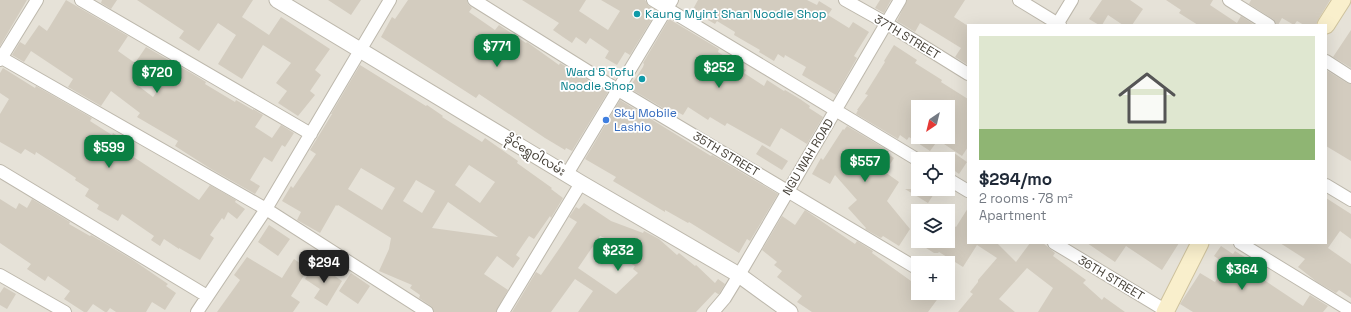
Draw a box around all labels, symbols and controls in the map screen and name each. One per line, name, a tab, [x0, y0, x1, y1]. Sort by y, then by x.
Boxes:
place label: Kaung Myint Shan Noodle Shop	[645, 6, 827, 22]
marker: Kaung Myint Shan Noodle Shop	[632, 9, 642, 19]
street label: 37TH STREET	[871, 11, 943, 63]
pin: $771	[473, 34, 521, 68]
text: $771	[483, 38, 511, 55]
pin: $252	[695, 55, 743, 89]
text: $252	[703, 59, 735, 76]
pin: $720	[133, 60, 181, 94]
icon: home	[1111, 62, 1183, 134]
text: $720	[141, 64, 173, 81]
place label: Ward 5 Tofu Noodle Shop	[560, 64, 634, 94]
marker: Ward 5 Tofu Noodle Shop	[637, 74, 647, 84]
north arrow	[911, 100, 955, 144]
map controls	[911, 100, 955, 300]
place label: Sky Mobile Lashio	[614, 105, 677, 135]
marker: Sky Mobile Lashio	[601, 115, 611, 125]
street label: NGU WAH ROAD	[779, 116, 837, 198]
street label: 35TH STREET	[690, 128, 762, 180]
street label: ခိုင်ရွှေဝါလမ်း	[500, 130, 569, 181]
pin: $599	[85, 135, 133, 169]
text: $599	[93, 139, 125, 156]
pin: $557	[841, 149, 889, 183]
button: locate	[911, 152, 955, 196]
text: $557	[850, 153, 880, 170]
text: $294/mo	[979, 168, 1052, 190]
text: 2 rooms · 78 m²	[979, 190, 1073, 207]
button: layers	[911, 204, 955, 248]
text: Apartment	[979, 207, 1047, 224]
pin: $232	[594, 238, 642, 272]
text: $232	[602, 242, 634, 259]
pin: $294	[300, 250, 348, 284]
street label: 36TH STREET	[1075, 252, 1147, 304]
text: $294	[308, 254, 340, 271]
button: +	[911, 256, 955, 300]
pin: $364	[1218, 257, 1266, 291]
text: $364	[1226, 261, 1258, 278]

